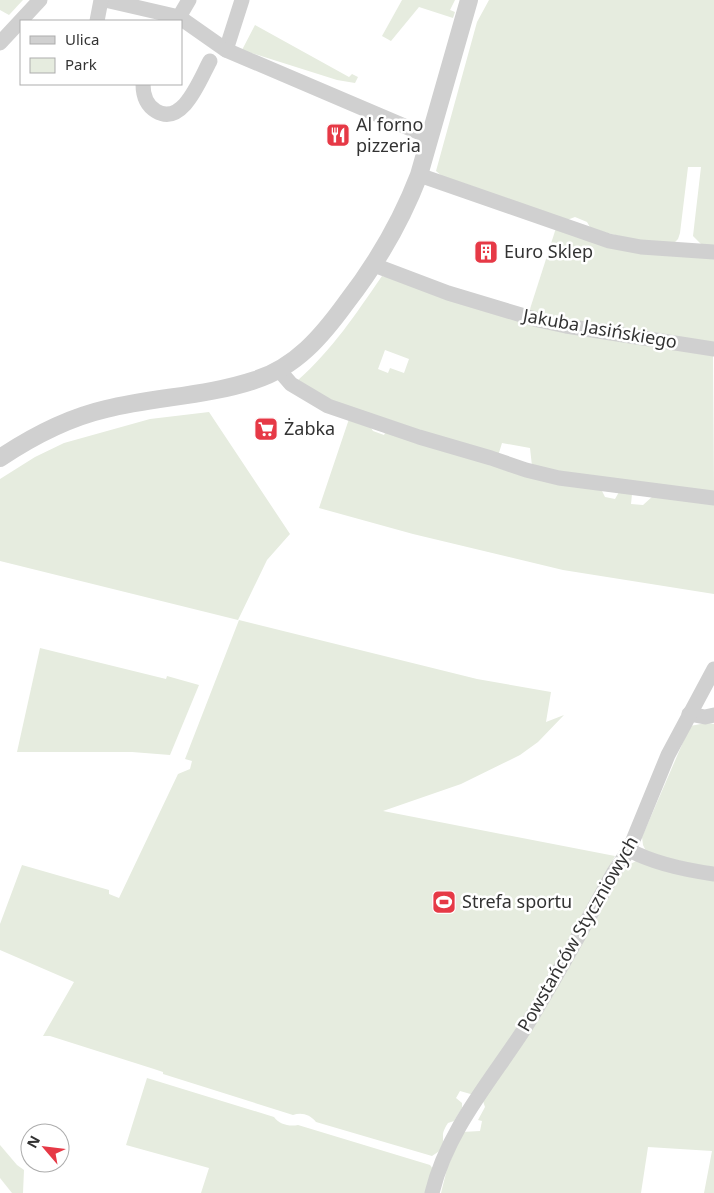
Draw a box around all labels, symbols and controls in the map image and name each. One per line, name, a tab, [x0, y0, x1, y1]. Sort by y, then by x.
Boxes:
legend	[20, 20, 182, 85]
text: Ulica	[65, 29, 99, 49]
text: Park	[65, 54, 97, 74]
place label: Al forno pizzeria	[356, 112, 423, 157]
restaurant icon: Al forno pizzeria	[325, 122, 351, 148]
building icon: Euro Sklep	[473, 239, 499, 265]
place label: Euro Sklep	[504, 239, 593, 263]
street label: Jakuba Jasińskiego	[519, 302, 679, 353]
supermarket icon: Żabka	[253, 416, 279, 442]
place label: Żabka	[284, 416, 335, 440]
street label: Powstańców Styczniowych	[511, 831, 643, 1036]
sports icon: Strefa sportu	[431, 889, 457, 915]
place label: Strefa sportu	[462, 889, 572, 913]
north arrow	[20, 1123, 70, 1173]
text: N	[22, 1132, 44, 1151]

